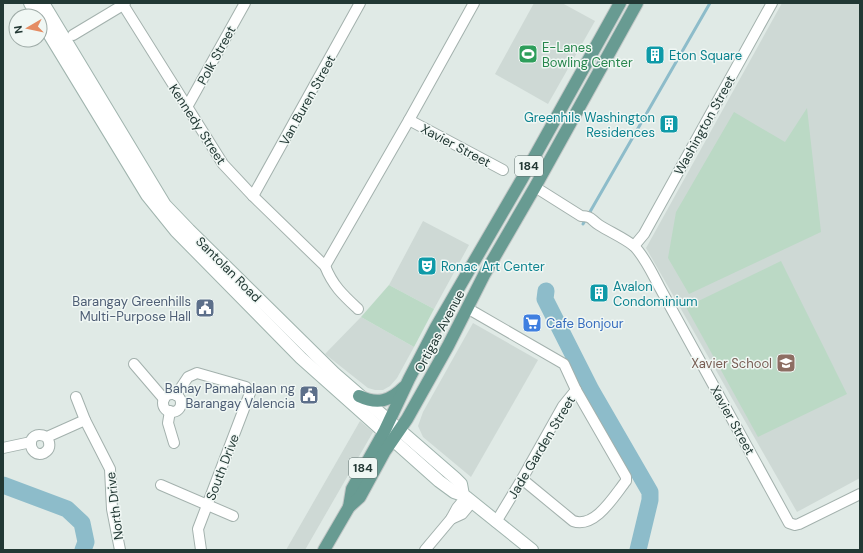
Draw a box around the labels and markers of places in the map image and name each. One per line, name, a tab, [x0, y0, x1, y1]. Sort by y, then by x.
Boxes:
place label: E-Lanes Bowling Center	[542, 39, 633, 71]
sports icon: E-Lanes Bowling Center	[517, 43, 539, 65]
building icon: Eton Square	[644, 44, 666, 66]
place label: Eton Square	[669, 47, 742, 64]
place label: Greenhils Washington Residences	[524, 109, 655, 141]
building icon: Greenhils Washington Residences	[658, 113, 680, 135]
theatre icon: Ronac Art Center	[416, 255, 438, 277]
place label: Ronac Art Center	[441, 258, 545, 275]
place label: Avalon Condominium	[613, 278, 698, 310]
building icon: Avalon Condominium	[588, 282, 610, 304]
place label: Barangay Greenhills Multi-Purpose Hall	[72, 293, 191, 325]
public building icon: Barangay Greenhills Multi-Purpose Hall	[194, 297, 216, 319]
supermarket icon: Cafe Bonjour	[521, 312, 543, 334]
place label: Cafe Bonjour	[546, 315, 624, 332]
school or university icon: Xavier School	[775, 352, 797, 374]
place label: Xavier School	[691, 355, 772, 372]
place label: Bahay Pamahalaan ng Barangay Valencia	[165, 380, 295, 412]
public building icon: Bahay Pamahalaan ng Barangay Valencia	[298, 384, 320, 406]

